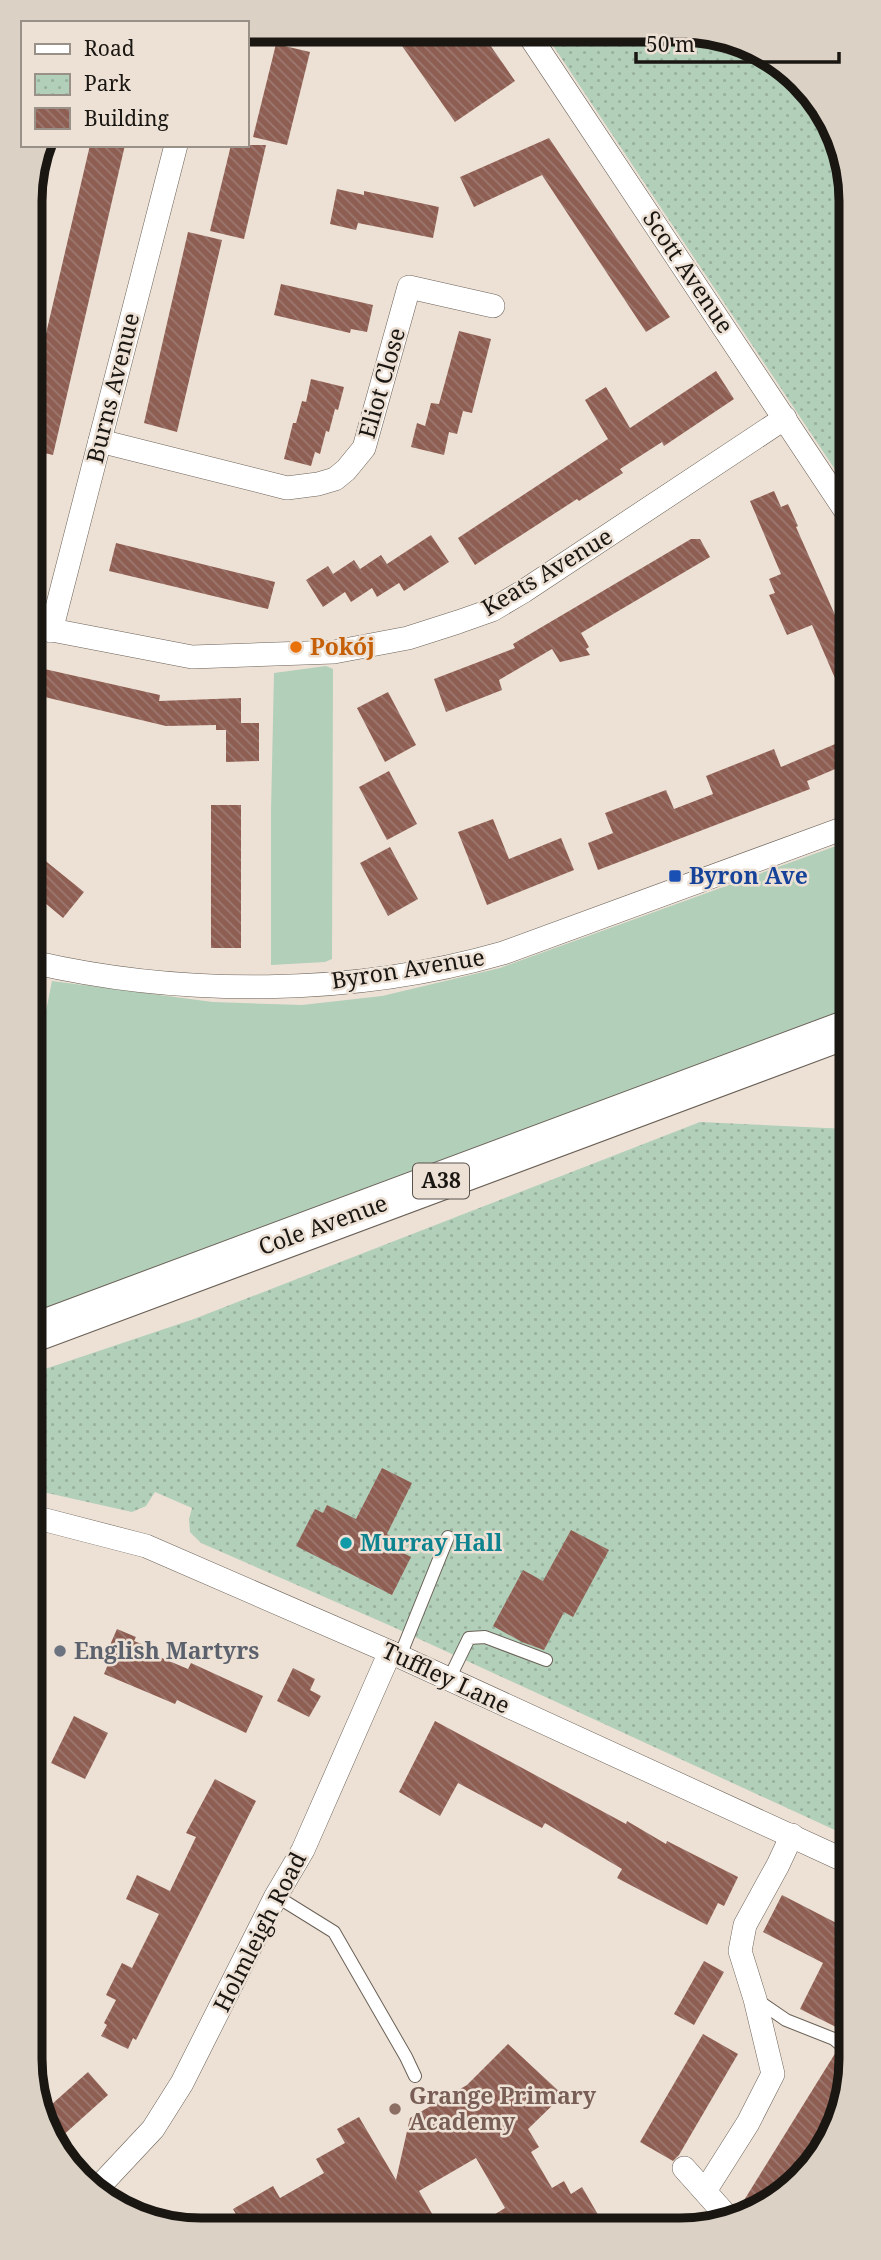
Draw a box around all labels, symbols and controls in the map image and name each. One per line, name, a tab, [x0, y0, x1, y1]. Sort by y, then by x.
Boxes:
legend	[21, 21, 248, 147]
scale bar	[636, 21, 839, 65]
text: 50 m	[646, 30, 695, 58]
text: Road	[84, 34, 135, 62]
text: Park	[84, 69, 131, 97]
text: Building	[84, 104, 169, 132]
street label: Scott Avenue	[636, 204, 742, 339]
street label: Burns Avenue	[78, 309, 146, 466]
street label: Eliot Close	[350, 324, 412, 442]
street label: Keats Avenue	[475, 519, 618, 623]
place label: Pokój	[310, 630, 375, 662]
marker: Pokój	[288, 639, 304, 655]
place label: Byron Ave	[689, 859, 808, 891]
marker: Byron Ave	[667, 868, 683, 884]
street label: Byron Avenue	[329, 940, 487, 996]
road number: A38	[413, 1164, 469, 1198]
street label: Cole Avenue	[254, 1186, 392, 1262]
place label: Murray Hall	[360, 1526, 502, 1558]
marker: Murray Hall	[338, 1535, 354, 1551]
place label: English Martyrs	[74, 1634, 259, 1666]
street label: Tuffley Lane	[377, 1634, 515, 1721]
marker: English Martyrs	[52, 1643, 68, 1659]
street label: Holmleigh Road	[205, 1846, 313, 2017]
place label: Grange Primary Academy	[409, 2079, 597, 2137]
marker: Grange Primary Academy	[387, 2101, 403, 2117]

